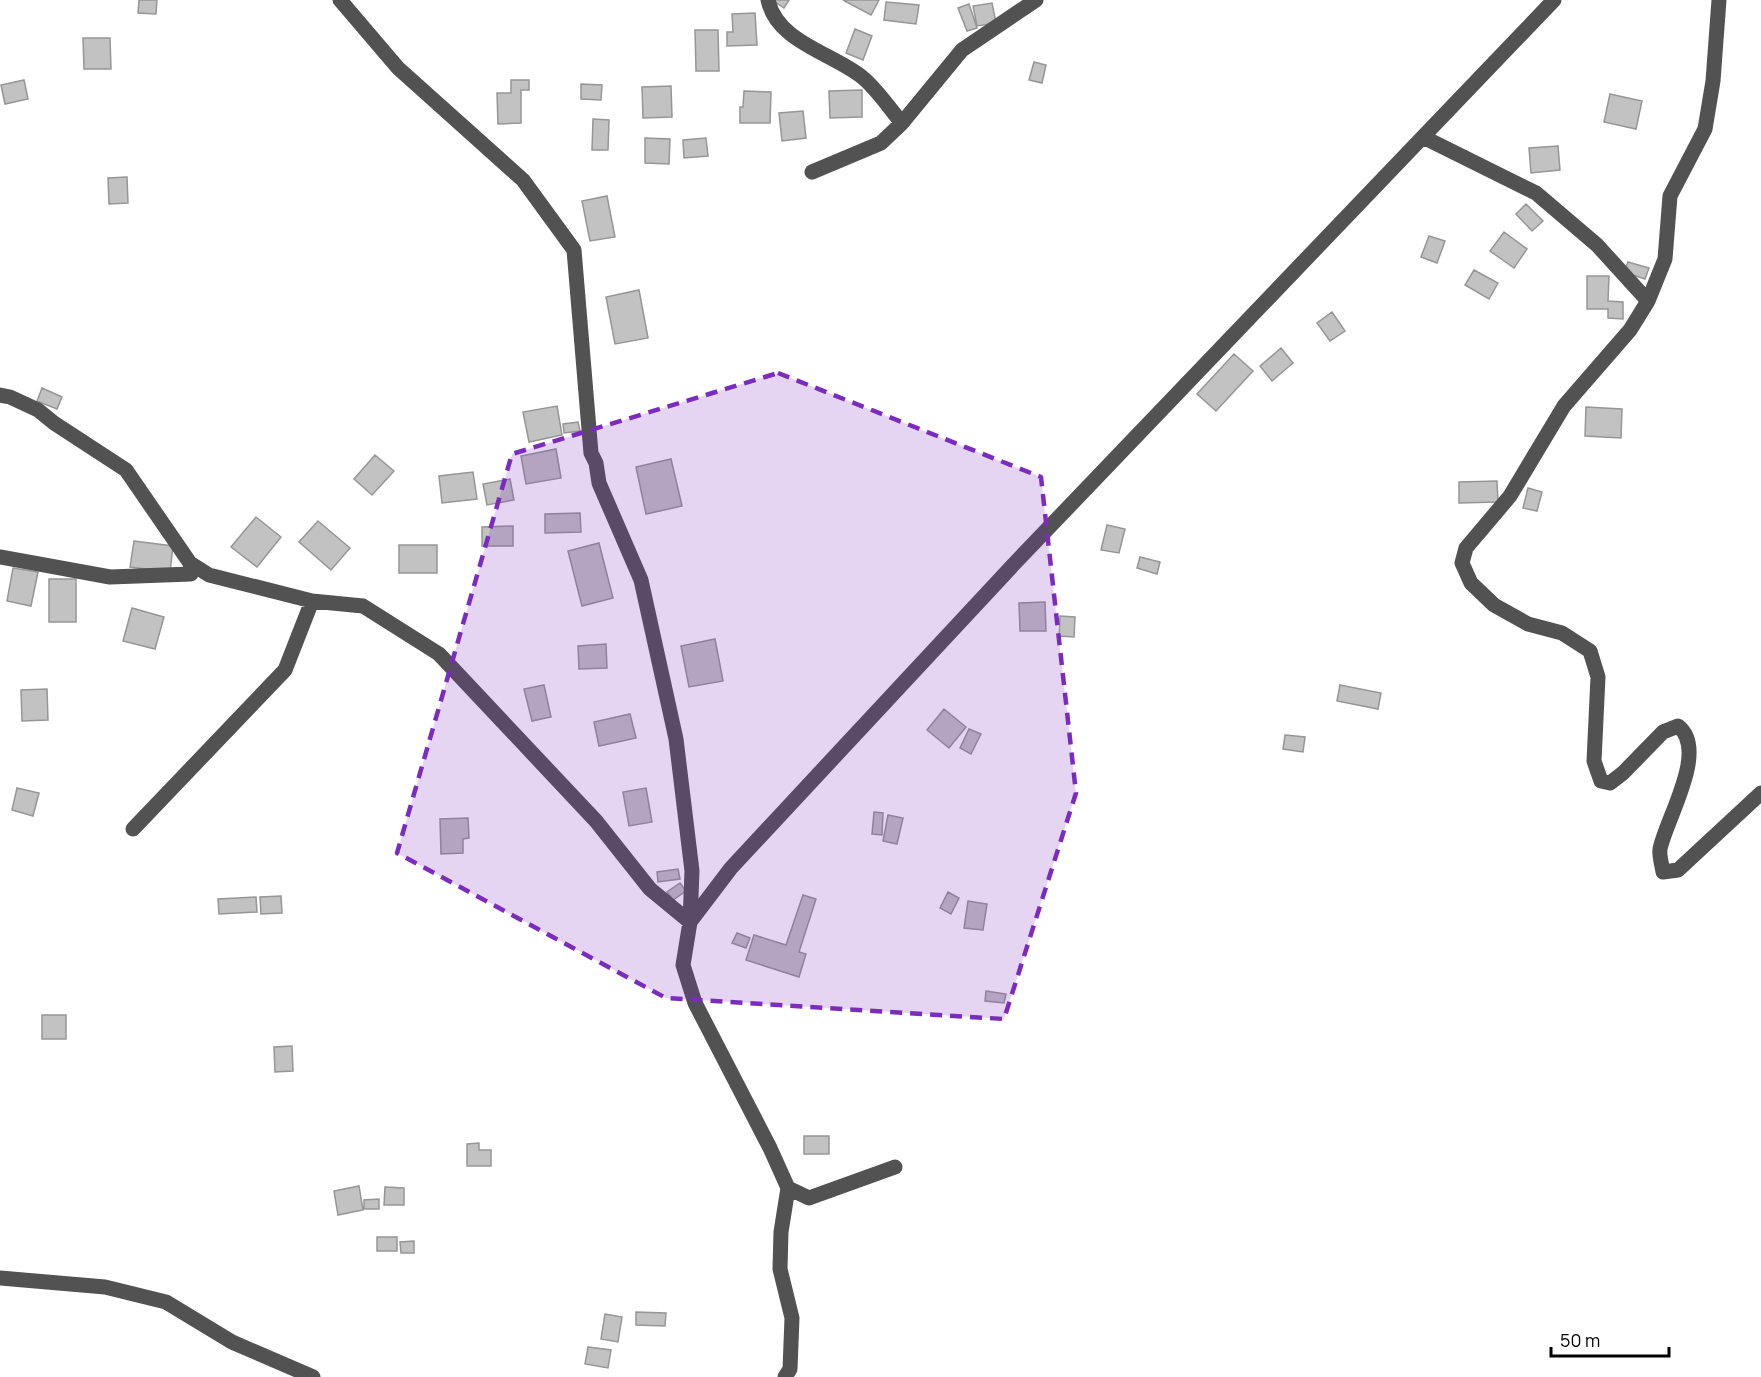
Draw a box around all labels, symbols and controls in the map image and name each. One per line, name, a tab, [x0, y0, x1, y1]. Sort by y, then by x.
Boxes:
scale bar	[1551, 1320, 1670, 1358]
text: 50 m	[1560, 1328, 1600, 1352]

